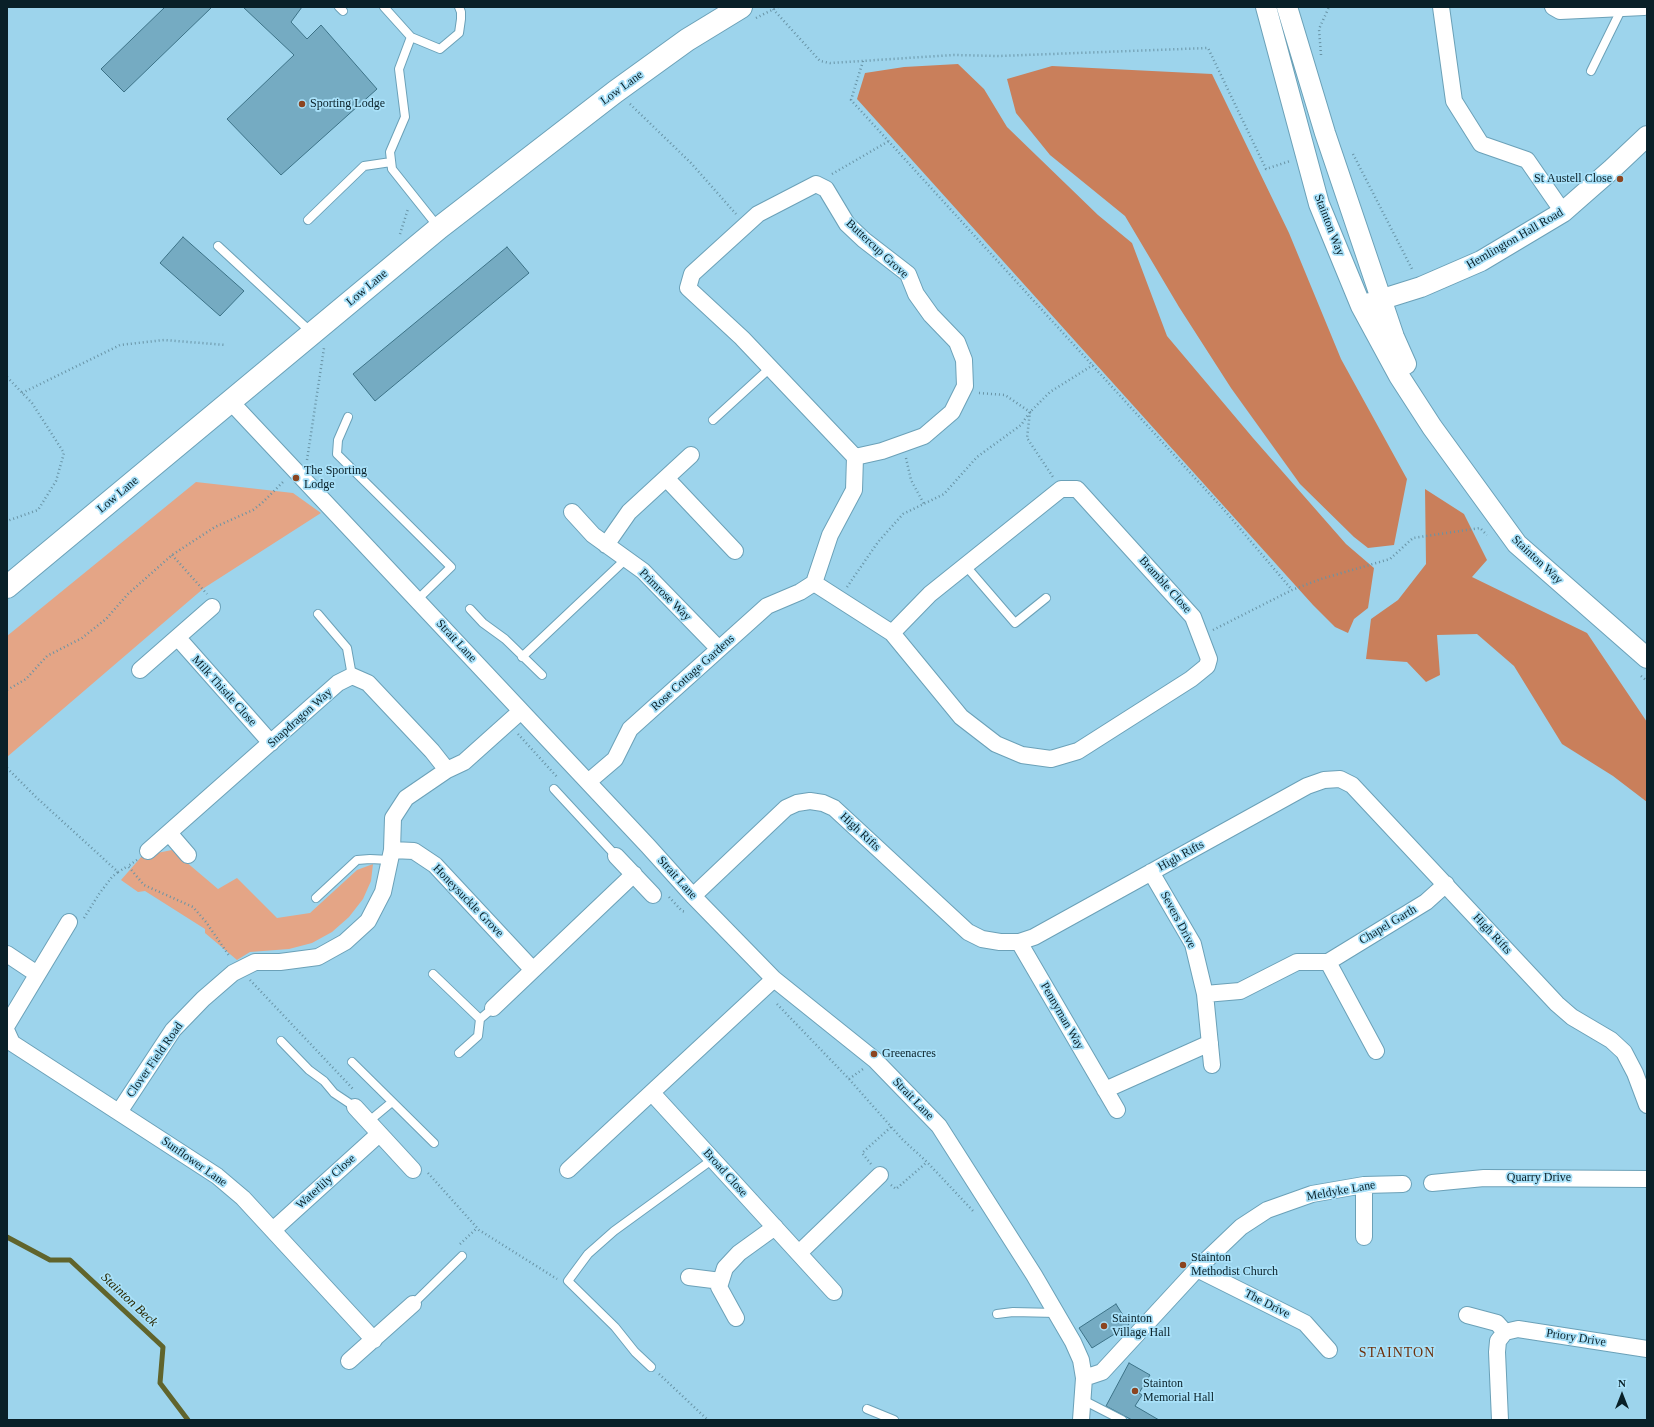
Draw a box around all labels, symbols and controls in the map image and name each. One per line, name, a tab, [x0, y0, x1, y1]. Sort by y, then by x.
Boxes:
street label: Low Lane	[598, 68, 646, 108]
place label: Sporting Lodge	[310, 97, 385, 111]
marker: Sporting Lodge	[297, 99, 307, 109]
place label: St Austell Close	[1534, 172, 1612, 186]
marker: St Austell Close	[1615, 174, 1625, 184]
street label: Stainton Way	[1311, 192, 1347, 258]
street label: Hemlington Hall Road	[1464, 205, 1566, 273]
street label: Buttercup Grove	[843, 216, 911, 282]
street label: Low Lane	[344, 267, 390, 309]
place label: The Sporting Lodge	[304, 464, 367, 492]
marker: The Sporting Lodge	[291, 473, 301, 483]
street label: Low Lane	[95, 474, 141, 516]
street label: Stainton Way	[1508, 533, 1566, 587]
street label: Bramble Close	[1136, 554, 1194, 616]
street label: Primrose Way	[636, 566, 694, 624]
street label: Strait Lane	[433, 617, 479, 665]
street label: Rose Cottage Gardens	[648, 632, 738, 714]
street label: Milk Thistle Close	[189, 653, 259, 729]
street label: Snapdragon Way	[265, 685, 335, 751]
street label: High Rifts	[837, 810, 883, 854]
street label: High Rifts	[1155, 838, 1207, 874]
street label: Strait Lane	[654, 853, 700, 903]
street label: Honeysuckle Grove	[430, 862, 506, 940]
street label: Severs Drive	[1157, 889, 1199, 951]
street label: Chapel Garth	[1357, 902, 1419, 948]
street label: High Rifts	[1470, 911, 1514, 957]
street label: Pennyman Way	[1037, 980, 1087, 1052]
street label: Clover Field Road	[124, 1020, 186, 1100]
place label: Greenacres	[882, 1047, 936, 1061]
marker: Greenacres	[869, 1049, 879, 1059]
street label: Strait Lane	[889, 1075, 937, 1123]
street label: Sunflower Lane	[158, 1134, 230, 1190]
street label: Broad Close	[700, 1146, 750, 1200]
street label: Waterlily Close	[293, 1152, 359, 1212]
street label: Quarry Drive	[1507, 1171, 1571, 1185]
street label: Meldyke Lane	[1305, 1178, 1377, 1204]
place label: Stainton Methodist Church	[1191, 1251, 1278, 1279]
marker: Stainton Methodist Church	[1178, 1260, 1188, 1270]
water label: Stainton Beck	[97, 1270, 161, 1330]
street label: The Drive	[1242, 1286, 1292, 1322]
place label: Stainton Village Hall	[1112, 1312, 1170, 1340]
marker: Stainton Village Hall	[1099, 1321, 1109, 1331]
street label: Priory Drive	[1545, 1326, 1607, 1350]
district label: STAINTON	[1359, 1345, 1435, 1361]
north arrow	[1602, 1375, 1642, 1415]
place label: Stainton Memorial Hall	[1143, 1377, 1214, 1405]
text: N	[1618, 1377, 1626, 1389]
marker: Stainton Memorial Hall	[1130, 1386, 1140, 1396]

